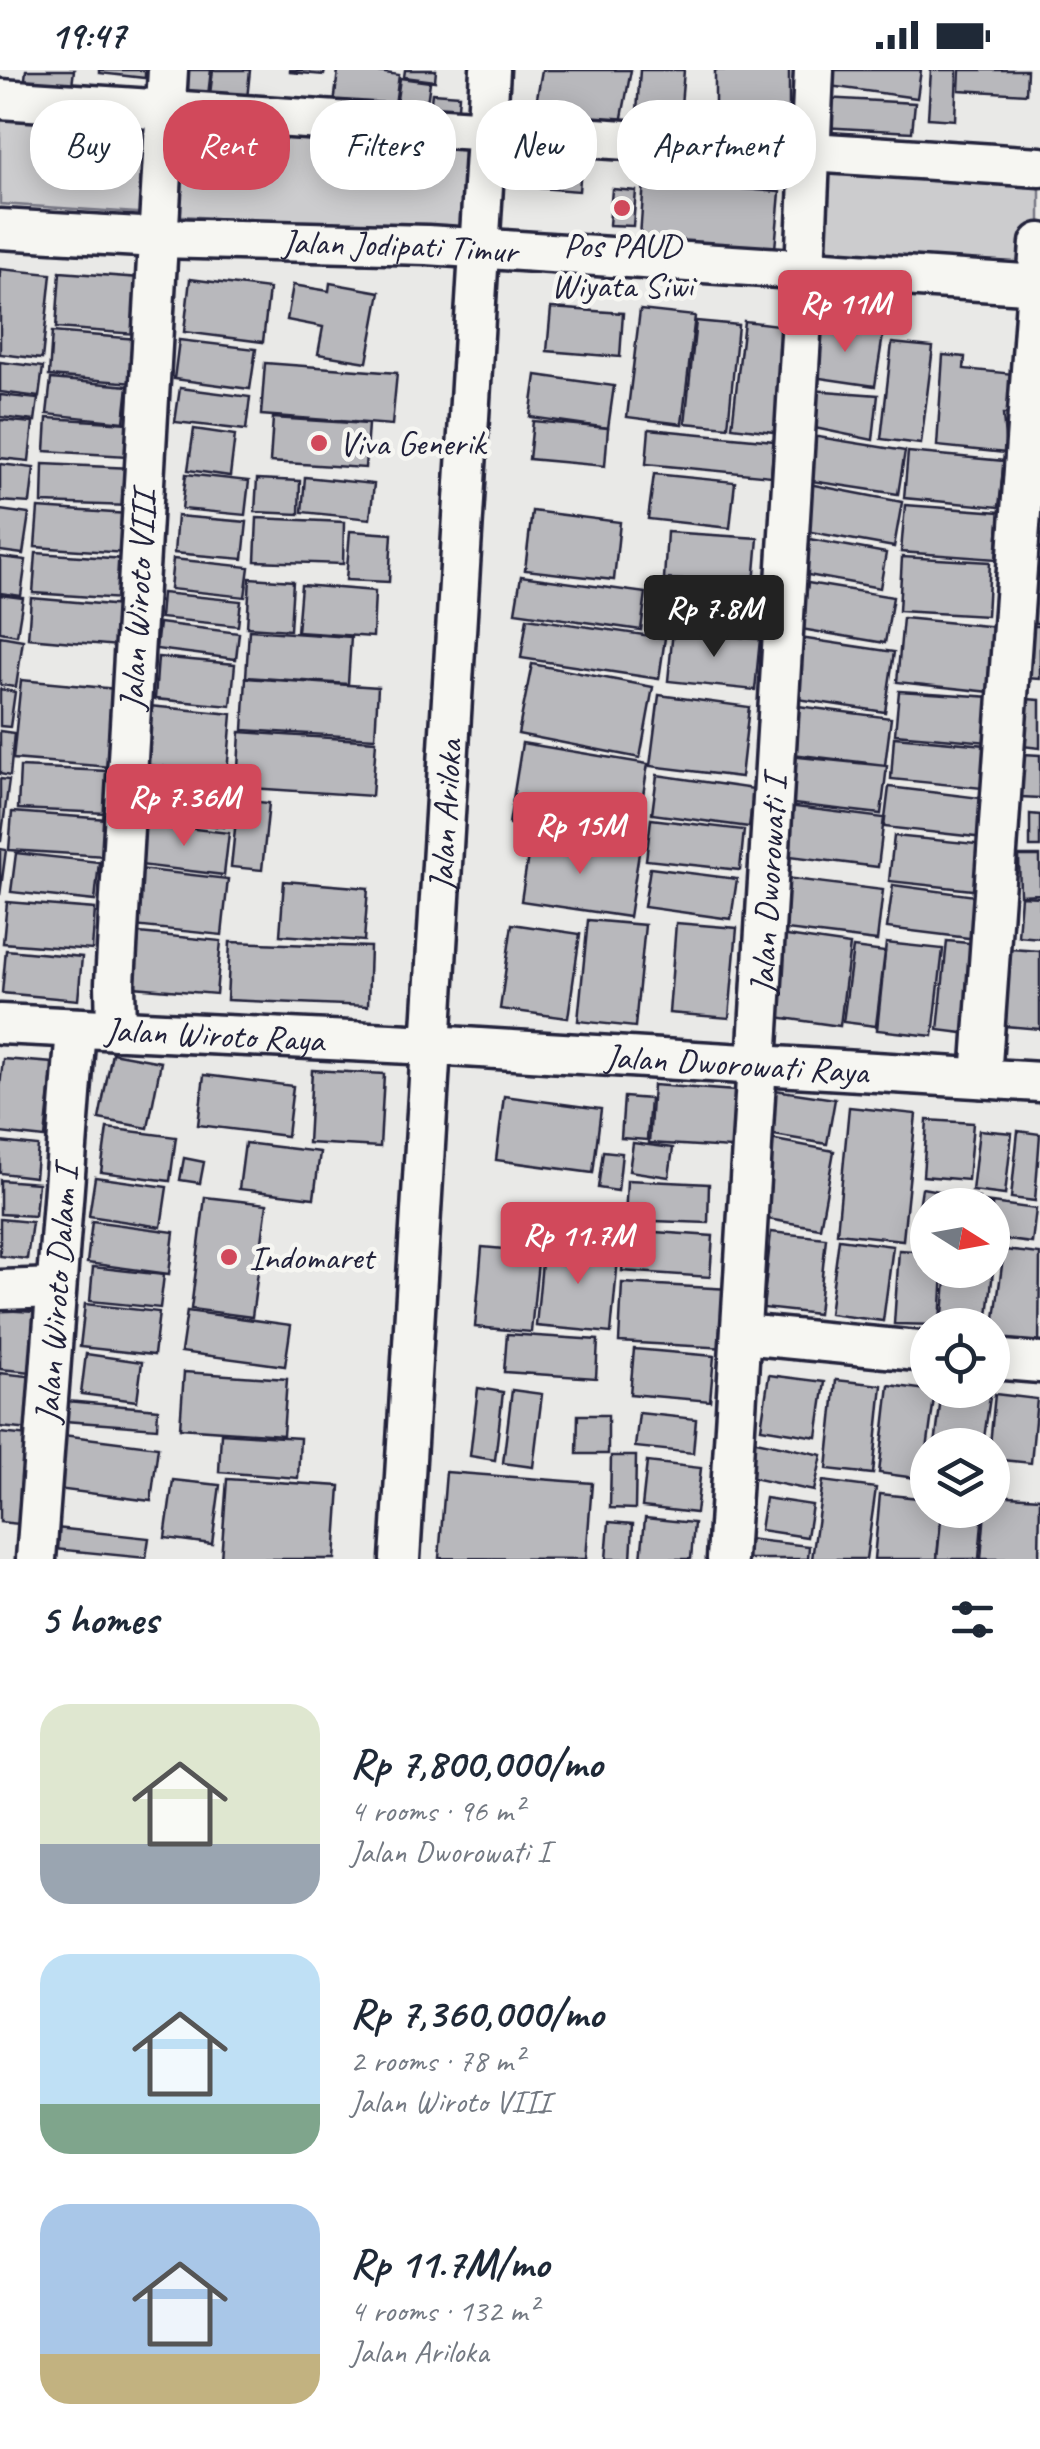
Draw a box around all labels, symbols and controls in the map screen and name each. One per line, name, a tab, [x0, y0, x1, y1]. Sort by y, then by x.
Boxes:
text: 19:47	[50, 12, 125, 59]
chip: Buy	[30, 100, 143, 190]
chip: Rent	[163, 100, 290, 190]
chip: Filters	[310, 100, 456, 190]
chip: New	[476, 100, 597, 190]
chip: Apartment	[617, 100, 816, 190]
marker: Pos PAUD Wiyata Siwi	[611, 197, 633, 219]
street label: Jalan Jodipati Timur	[280, 219, 522, 274]
place label: Pos PAUD Wiyata Siwi	[551, 223, 697, 308]
pin: Rp 11M	[764, 270, 926, 355]
text: Rp 11M	[800, 282, 890, 323]
place label: Viva Generik	[339, 421, 488, 466]
marker: Viva Generik	[308, 432, 330, 454]
street label: Jalan Wiroto VIII	[108, 483, 166, 713]
pin: Rp 7.8M	[622, 575, 806, 660]
text: Rp 7.8M	[666, 587, 762, 628]
street label: Jalan Ariloka	[418, 736, 472, 894]
pin: Rp 7.36M	[81, 764, 287, 849]
street label: Jalan Dworowati I	[739, 767, 797, 998]
text: Rp 7.36M	[128, 776, 240, 817]
pin: Rp 15M	[499, 792, 661, 877]
text: Rp 15M	[535, 804, 625, 845]
street label: Jalan Wiroto Raya	[102, 1007, 328, 1062]
street label: Jalan Dworowati Raya	[602, 1033, 872, 1094]
street label: Jalan Wiroto Dalam I	[24, 1157, 89, 1427]
north arrow	[910, 1188, 1010, 1288]
map controls	[910, 1188, 1010, 1528]
pin: Rp 11.7M	[475, 1202, 681, 1287]
text: Rp 11.7M	[523, 1214, 633, 1255]
place label: Indomaret	[249, 1235, 377, 1280]
marker: Indomaret	[218, 1246, 240, 1268]
button: locate	[910, 1308, 1010, 1408]
button: layers	[910, 1428, 1010, 1528]
icon: filters	[945, 1592, 1000, 1647]
text: 5 homes	[40, 1593, 158, 1646]
text: Rp 7,800,000/mo	[350, 1737, 602, 1790]
icon: home	[120, 1744, 240, 1864]
text: 4 rooms · 96 m²	[350, 1790, 523, 1831]
text: Jalan Dworowati I	[350, 1831, 550, 1872]
text: Rp 7,360,000/mo	[350, 1987, 603, 2040]
icon: home	[120, 1994, 240, 2114]
text: 2 rooms · 78 m²	[350, 2040, 523, 2081]
text: Jalan Wiroto VIII	[350, 2081, 550, 2122]
text: Rp 11.7M/mo	[350, 2237, 549, 2290]
icon: home	[120, 2244, 240, 2364]
text: 4 rooms · 132 m²	[350, 2290, 537, 2331]
text: Jalan Ariloka	[350, 2331, 489, 2372]

